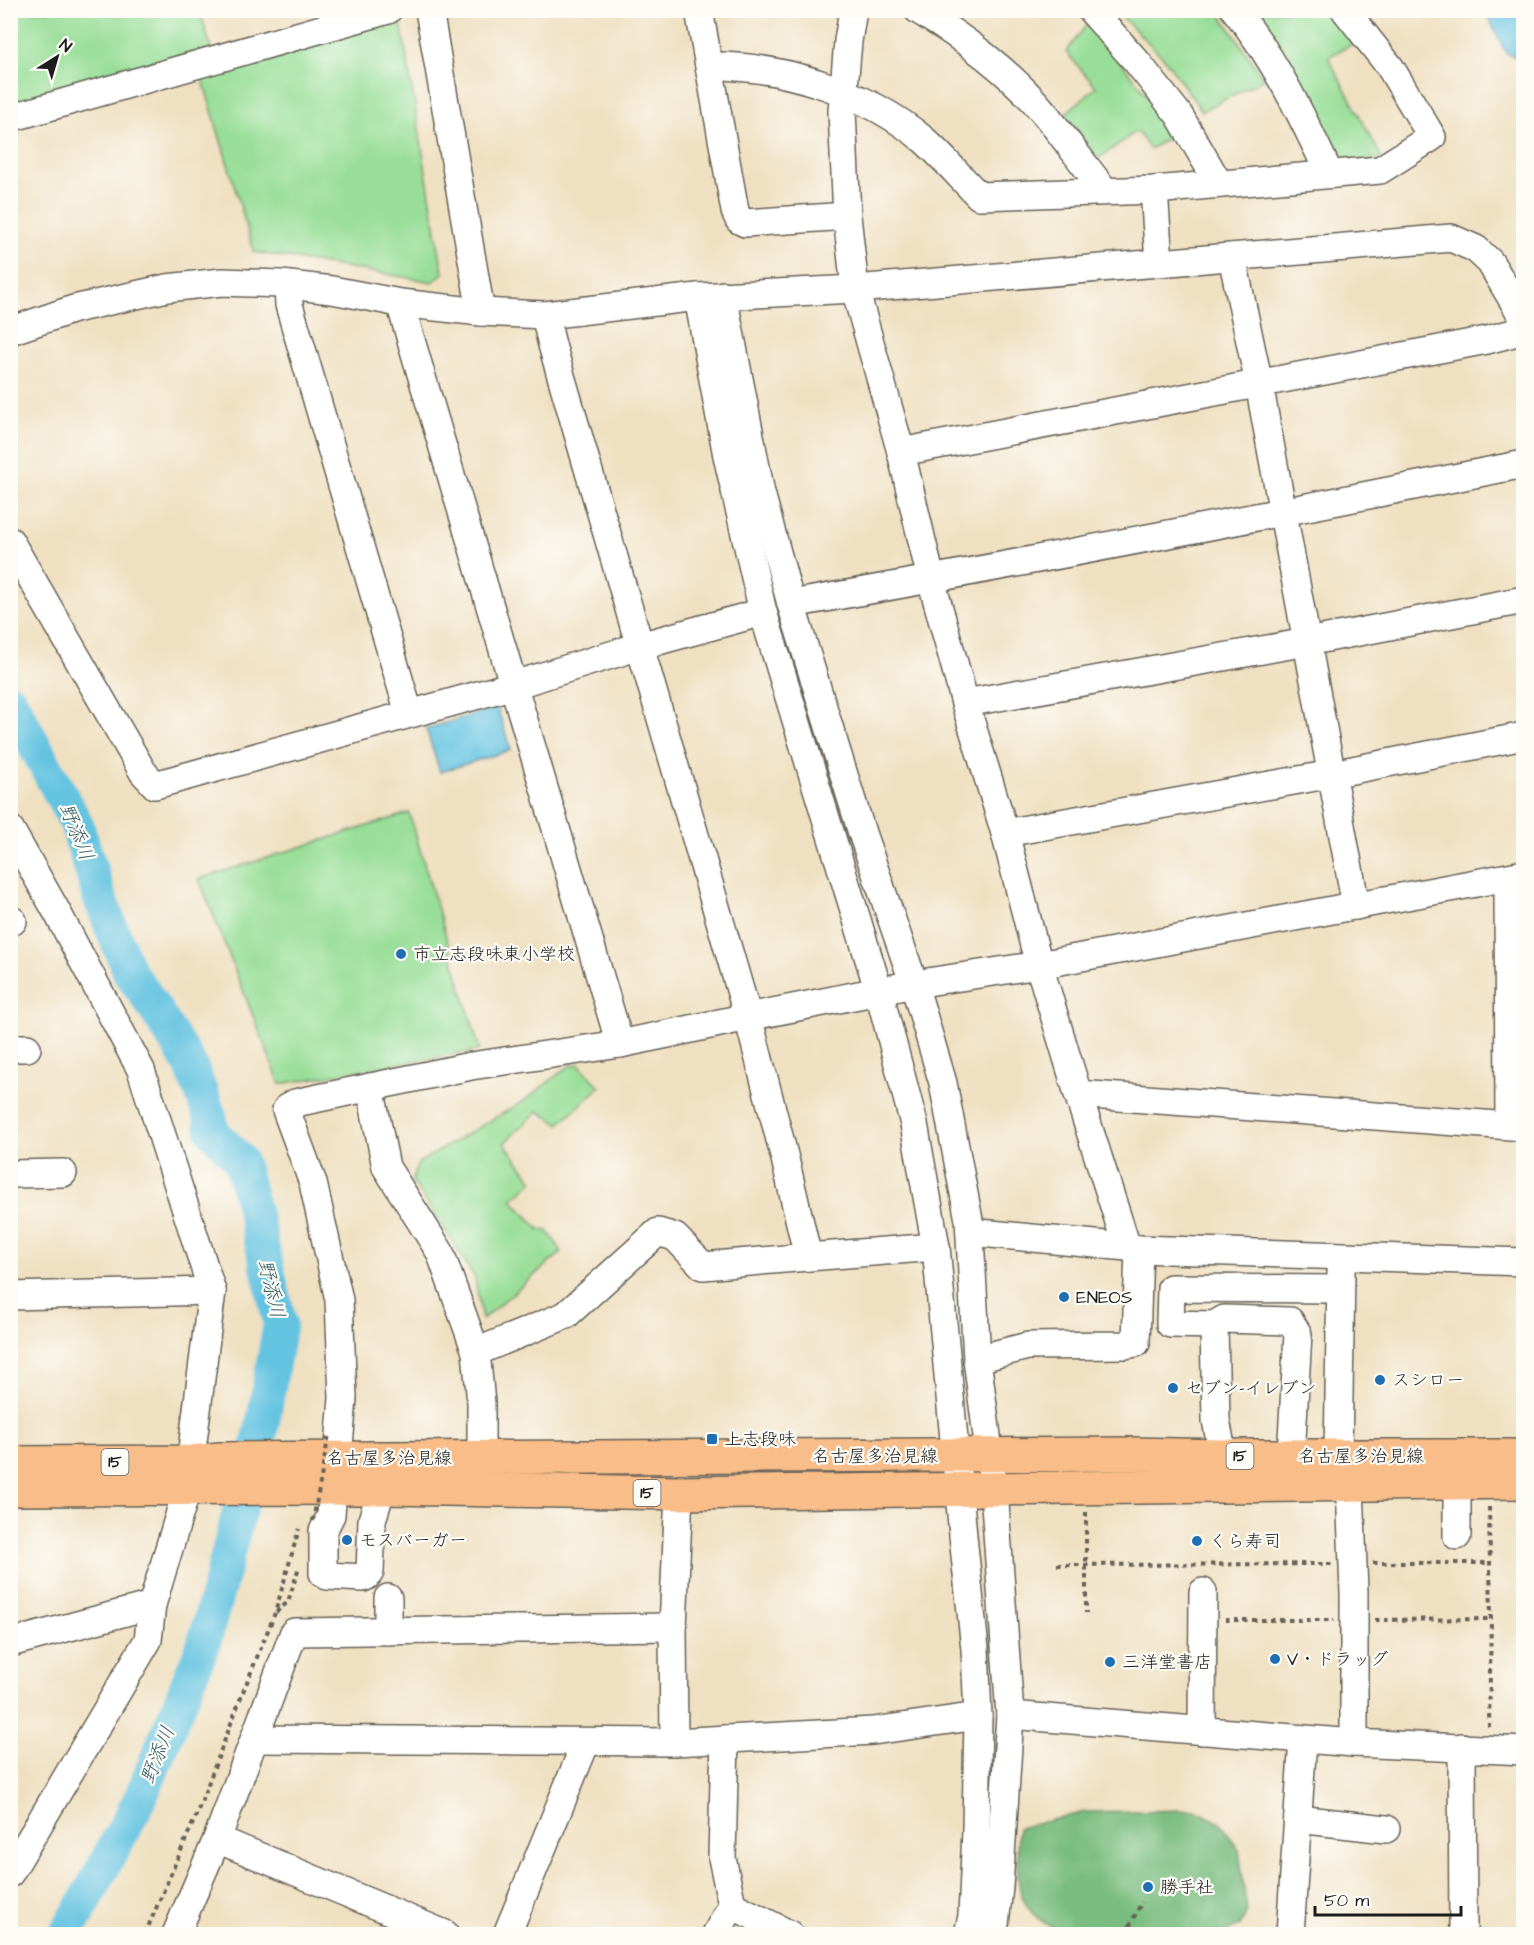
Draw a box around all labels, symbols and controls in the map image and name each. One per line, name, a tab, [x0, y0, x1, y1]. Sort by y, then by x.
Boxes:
north arrow	[27, 27, 87, 87]
text: N	[55, 34, 76, 58]
water label: 野添川	[52, 799, 100, 865]
place label: 市立志段味東小学校	[413, 942, 575, 967]
marker: 市立志段味東小学校	[394, 947, 408, 961]
water label: 野添川	[251, 1257, 291, 1321]
place label: ENEOS	[1076, 1285, 1132, 1310]
marker: ENEOS	[1057, 1290, 1071, 1304]
place label: スシロー	[1392, 1368, 1464, 1393]
marker: スシロー	[1373, 1373, 1387, 1387]
place label: セブン-イレブン	[1185, 1376, 1317, 1401]
marker: セブン-イレブン	[1166, 1381, 1180, 1395]
place label: 上志段味	[724, 1427, 796, 1452]
marker: 上志段味	[705, 1432, 719, 1446]
road number: 15	[1226, 1443, 1254, 1469]
street label: 名古屋多治見線	[812, 1444, 938, 1469]
street label: 名古屋多治見線	[1298, 1444, 1424, 1469]
street label: 名古屋多治見線	[326, 1446, 452, 1471]
road number: 15	[102, 1449, 128, 1475]
road number: 15	[634, 1480, 660, 1506]
place label: モスバーガー	[359, 1528, 467, 1553]
place label: くら寿司	[1209, 1529, 1281, 1554]
marker: モスバーガー	[340, 1533, 354, 1547]
marker: くら寿司	[1190, 1534, 1204, 1548]
place label: V・ドラッグ	[1287, 1647, 1388, 1672]
place label: 三洋堂書店	[1122, 1650, 1212, 1675]
marker: V・ドラッグ	[1268, 1652, 1282, 1666]
marker: 三洋堂書店	[1103, 1655, 1117, 1669]
water label: 野添川	[134, 1722, 182, 1788]
place label: 勝手社	[1160, 1875, 1214, 1900]
scale bar	[1315, 1879, 1460, 1917]
marker: 勝手社	[1141, 1880, 1155, 1894]
text: 50 m	[1324, 1888, 1369, 1913]

